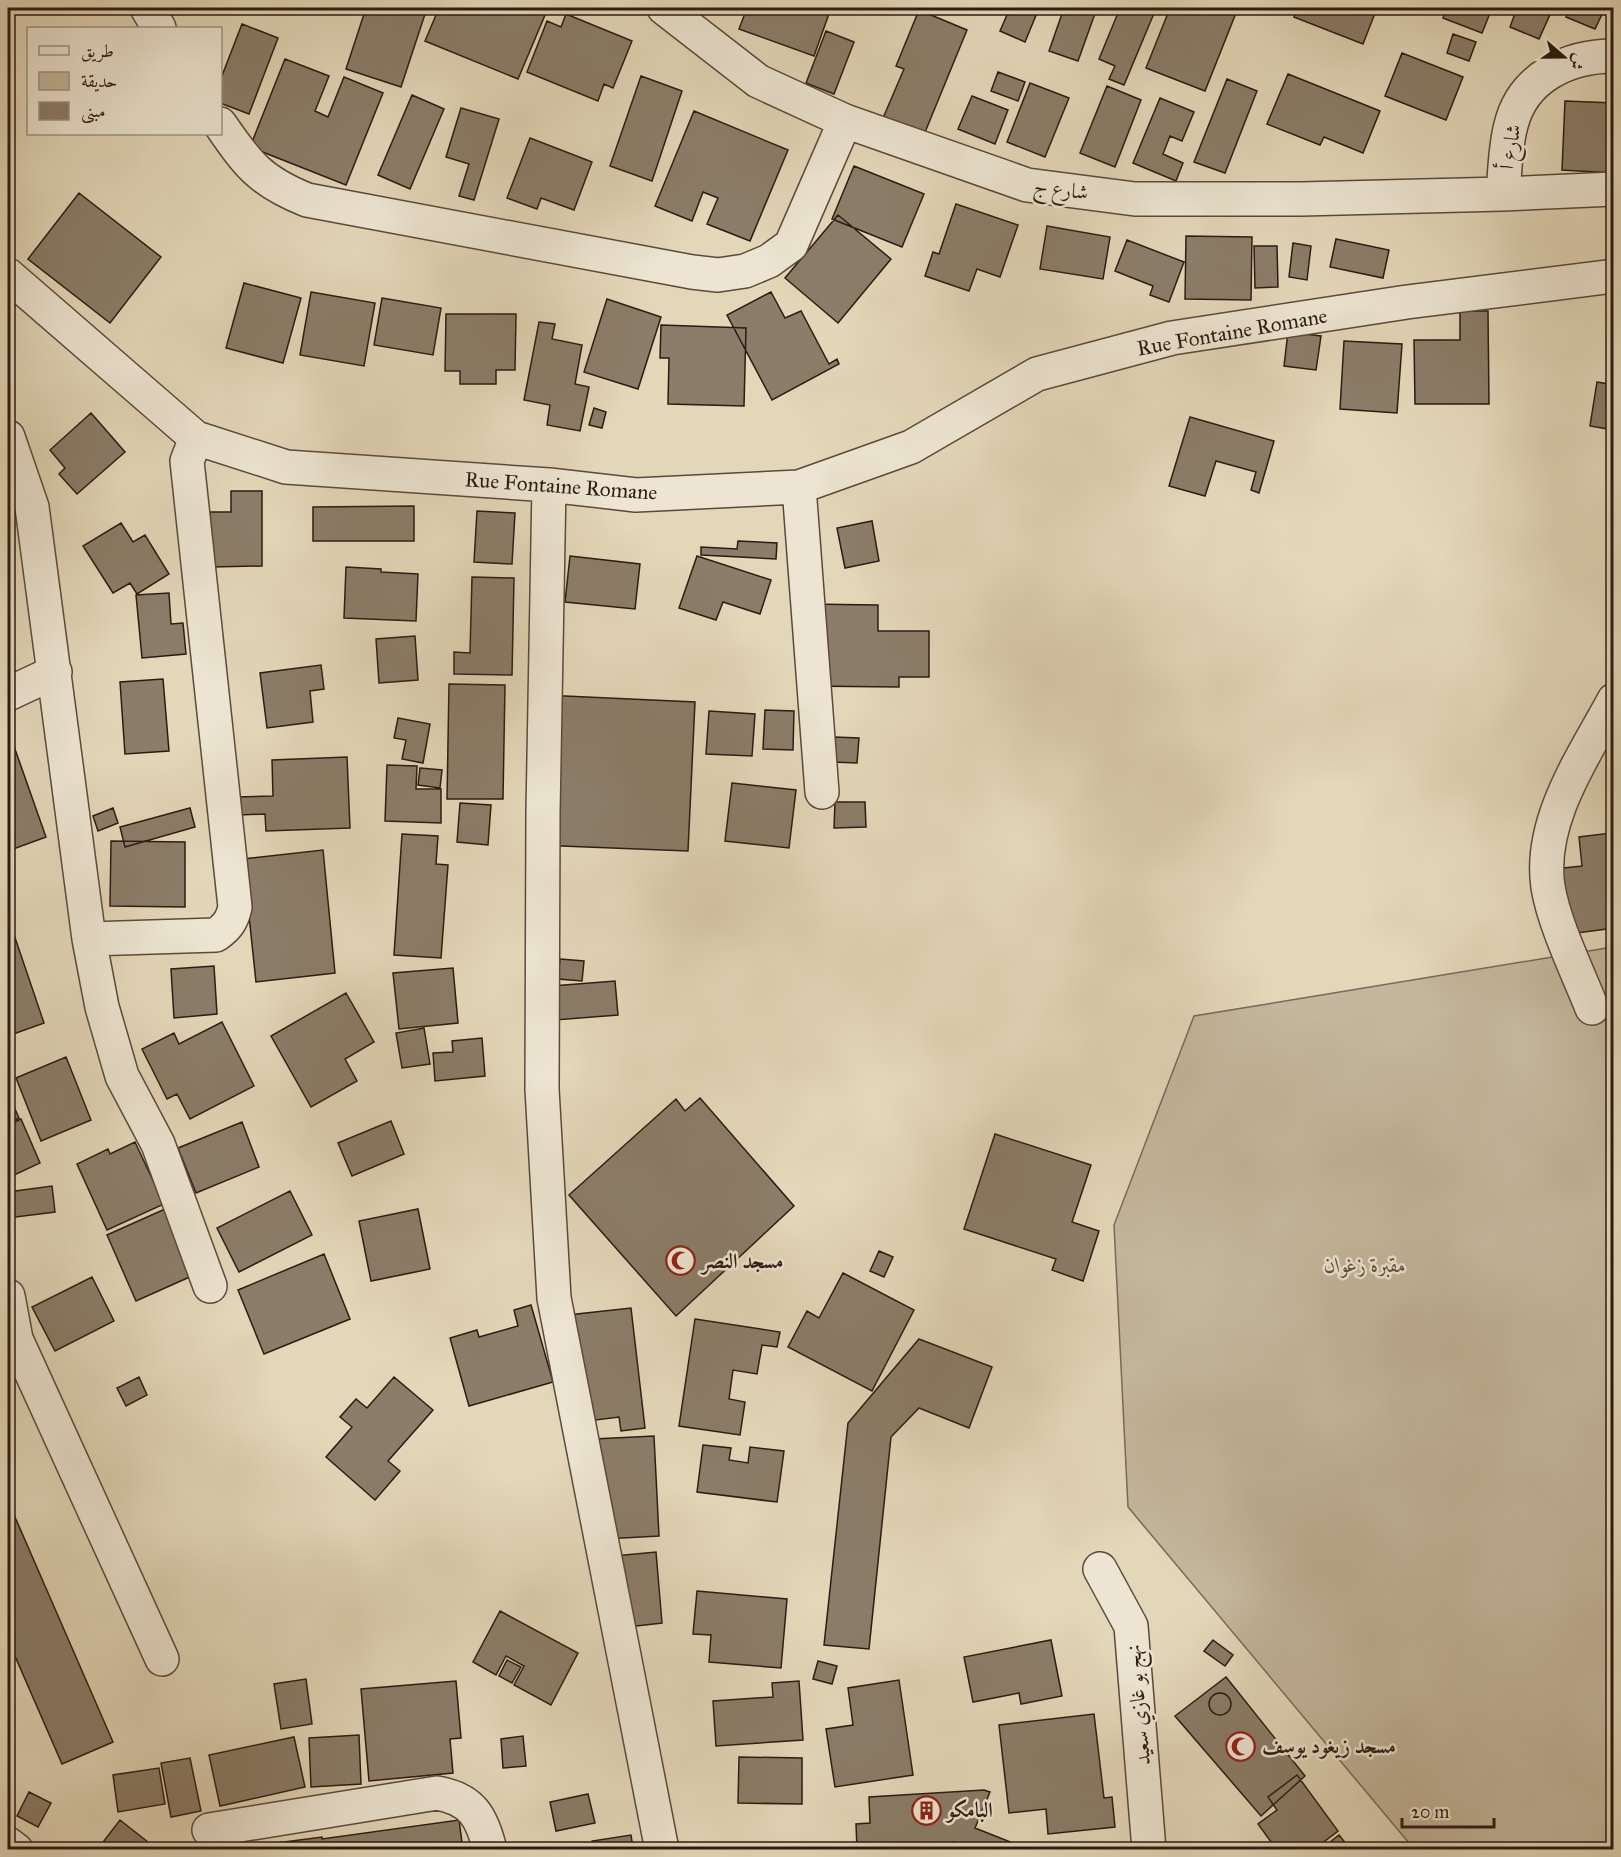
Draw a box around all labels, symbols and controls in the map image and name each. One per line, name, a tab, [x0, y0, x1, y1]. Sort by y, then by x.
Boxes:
legend	[27, 27, 222, 135]
north arrow	[1534, 27, 1594, 87]
text: طريق	[81, 40, 114, 63]
text: ش	[1566, 51, 1589, 73]
text: حديقة	[81, 70, 117, 92]
text: مبنى	[81, 100, 106, 124]
street label: شارع أ	[1491, 122, 1532, 173]
street label: شارع ج	[1031, 172, 1090, 212]
street label: Rue Fontaine Romane	[1135, 302, 1329, 362]
street label: Rue Fontaine Romane	[464, 466, 658, 506]
mosque icon: مسجد النصر	[665, 1245, 697, 1277]
place label: مسجد النصر	[699, 1248, 783, 1275]
park label: مقبرة زغوان	[1324, 1252, 1406, 1278]
street label: نهج بو غازي سعيد	[1120, 1643, 1162, 1767]
mosque icon: مسجد زيغود يوسف	[1225, 1730, 1257, 1762]
place label: مسجد زيغود يوسف	[1262, 1733, 1396, 1759]
scale bar	[1402, 1791, 1494, 1829]
building icon: البامكو	[910, 1794, 942, 1826]
place label: البامكو	[945, 1797, 993, 1823]
text: 20 m	[1411, 1801, 1449, 1823]

